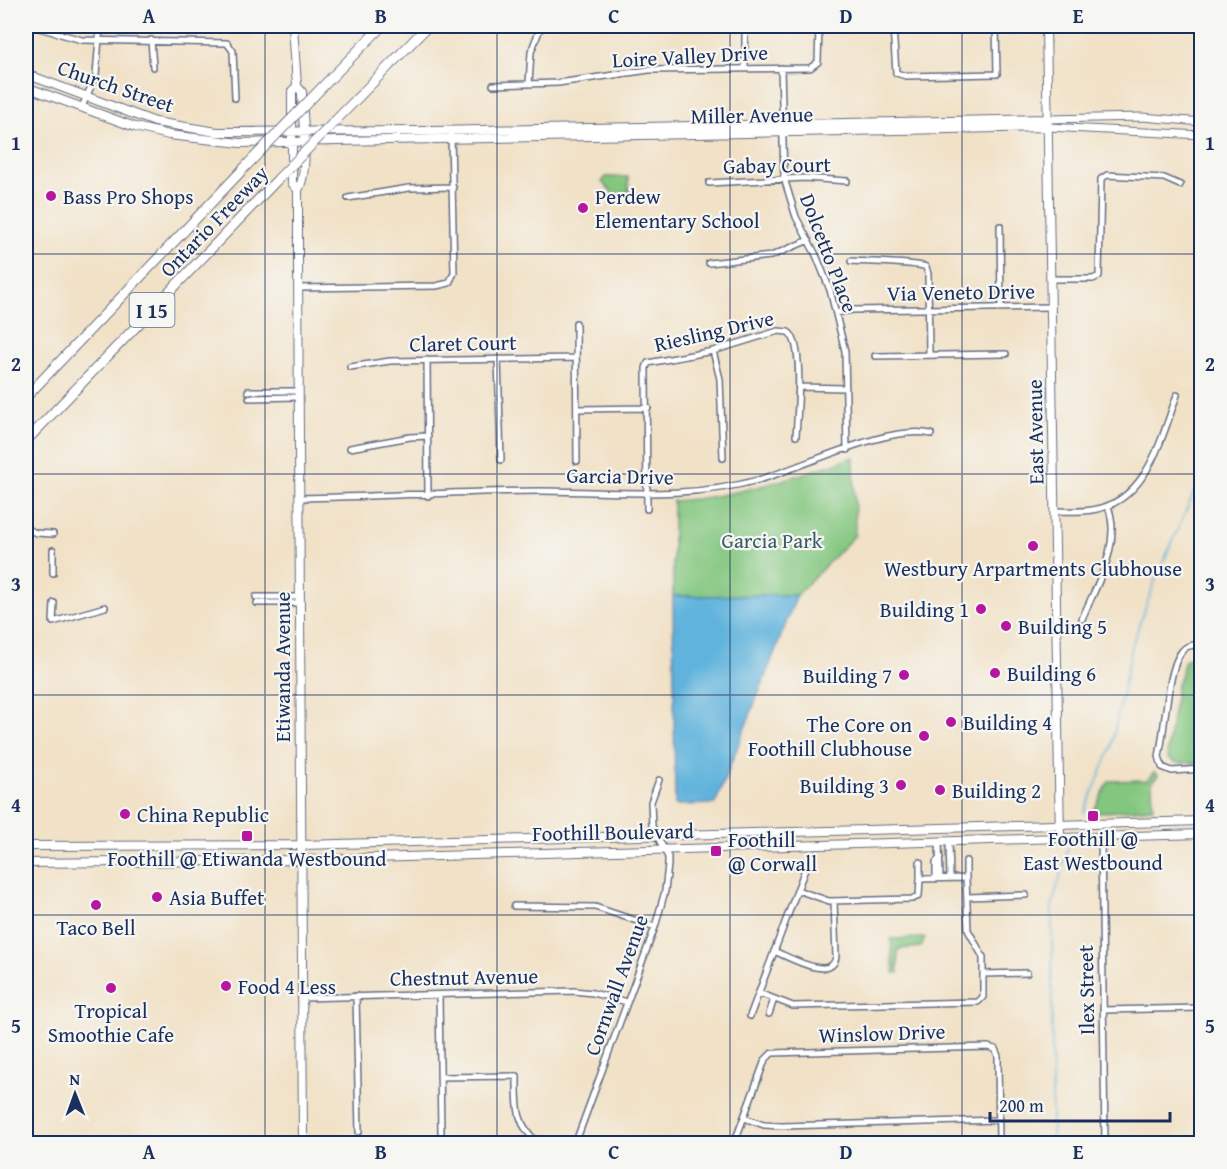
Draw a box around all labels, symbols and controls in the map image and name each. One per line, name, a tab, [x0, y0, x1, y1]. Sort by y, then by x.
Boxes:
text: A	[143, 1, 156, 30]
text: B	[375, 1, 387, 30]
text: C	[608, 1, 620, 30]
text: D	[839, 1, 853, 30]
text: E	[1073, 1, 1084, 30]
street label: Loire Valley Drive	[611, 36, 769, 76]
street label: Church Street	[54, 52, 179, 121]
street label: Miller Avenue	[690, 98, 814, 132]
text: 1	[11, 128, 21, 157]
text: 1	[1205, 128, 1215, 157]
street label: Gabay Court	[723, 149, 832, 181]
street label: Ontario Freeway	[152, 158, 276, 284]
place label: Bass Pro Shops	[63, 181, 194, 212]
place label: Perdew Elementary School	[595, 181, 760, 236]
marker: Bass Pro Shops	[44, 189, 58, 203]
street label: Dolcetto Place	[792, 189, 866, 317]
marker: Perdew Elementary School	[576, 201, 590, 215]
street label: Via Veneto Drive	[887, 275, 1035, 309]
road number: I 15	[130, 293, 174, 327]
street label: Riesling Drive	[651, 302, 777, 360]
street label: Claret Court	[409, 327, 517, 359]
text: 2	[11, 349, 21, 378]
text: 2	[1205, 349, 1215, 378]
street label: East Avenue	[1019, 379, 1051, 485]
street label: Garcia Drive	[566, 460, 674, 492]
park label: Garcia Park	[722, 525, 823, 556]
marker: Westbury Arpartments Clubhouse	[1026, 539, 1040, 553]
place label: Westbury Arpartments Clubhouse	[884, 553, 1182, 584]
text: 3	[11, 569, 21, 598]
text: 3	[1205, 569, 1215, 598]
street label: Etiwanda Avenue	[267, 592, 298, 742]
place label: Building 1	[880, 594, 969, 625]
marker: Building 1	[974, 602, 988, 616]
place label: Building 5	[1018, 611, 1107, 642]
marker: Building 5	[999, 619, 1013, 633]
place label: Building 6	[1007, 658, 1096, 689]
place label: Building 7	[803, 660, 892, 691]
marker: Building 6	[988, 666, 1002, 680]
marker: Building 7	[897, 668, 911, 682]
place label: Building 4	[963, 707, 1052, 738]
place label: The Core on Foothill Clubhouse	[748, 709, 912, 764]
marker: Building 4	[944, 715, 958, 729]
marker: The Core on Foothill Clubhouse	[917, 729, 931, 743]
place label: Building 3	[800, 770, 889, 801]
place label: Building 2	[952, 775, 1041, 806]
marker: Building 3	[894, 778, 908, 792]
marker: Building 2	[933, 783, 947, 797]
text: 4	[11, 790, 21, 819]
text: 4	[1205, 790, 1215, 819]
place label: China Republic	[137, 799, 269, 830]
marker: China Republic	[118, 807, 132, 821]
marker: Foothill @ East Westbound	[1086, 809, 1100, 823]
street label: Foothill Boulevard	[532, 815, 695, 849]
place label: Foothill @ East Westbound	[1023, 823, 1164, 878]
place label: Foothill @ Corwall	[728, 824, 817, 879]
marker: Foothill @ Etiwanda Westbound	[240, 829, 254, 843]
place label: Foothill @ Etiwanda Westbound	[107, 843, 387, 874]
marker: Foothill @ Corwall	[709, 844, 723, 858]
place label: Asia Buffet	[169, 882, 265, 913]
marker: Asia Buffet	[150, 890, 164, 904]
marker: Taco Bell	[89, 898, 103, 912]
street label: Cornwall Avenue	[576, 910, 656, 1060]
place label: Taco Bell	[56, 912, 136, 943]
street label: Ilex Street	[1070, 944, 1102, 1035]
street label: Chestnut Avenue	[389, 960, 539, 994]
place label: Food 4 Less	[238, 971, 336, 1002]
marker: Food 4 Less	[219, 979, 233, 993]
marker: Tropical Smoothie Cafe	[104, 981, 118, 995]
place label: Tropical Smoothie Cafe	[48, 995, 174, 1050]
text: 5	[11, 1011, 21, 1040]
text: 5	[1205, 1011, 1215, 1040]
street label: Winslow Drive	[818, 1015, 946, 1051]
north arrow	[45, 1064, 105, 1124]
text: N	[69, 1067, 81, 1091]
scale bar	[990, 1085, 1170, 1123]
text: 200 m	[999, 1092, 1044, 1119]
text: A	[143, 1137, 156, 1166]
text: B	[375, 1137, 387, 1166]
text: C	[608, 1137, 620, 1166]
text: D	[839, 1137, 853, 1166]
text: E	[1073, 1137, 1084, 1166]

